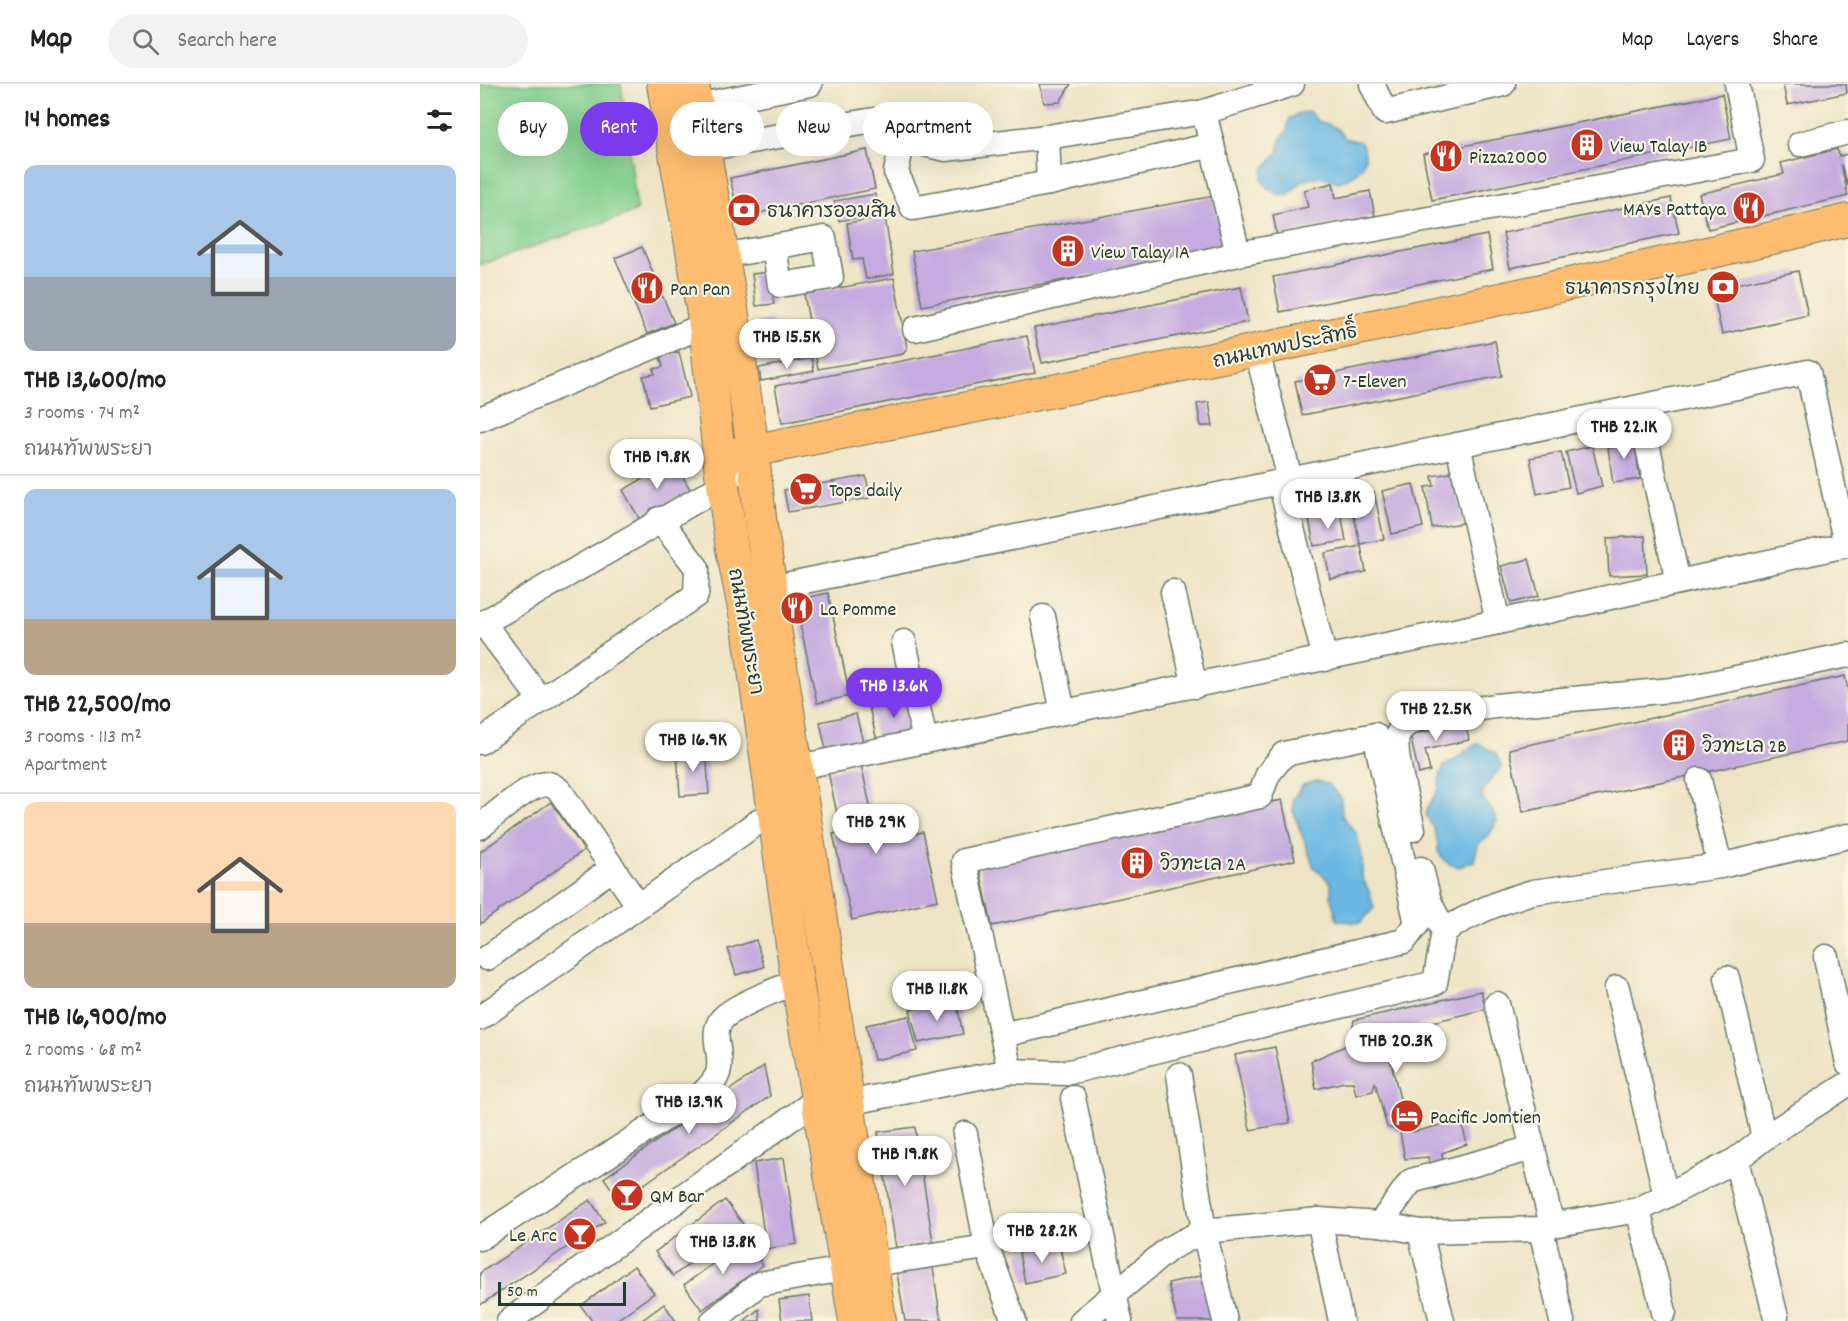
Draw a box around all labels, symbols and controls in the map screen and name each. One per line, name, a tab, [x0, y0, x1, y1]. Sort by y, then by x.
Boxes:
search box	[108, 14, 528, 68]
text: Map	[30, 21, 72, 61]
icon: search	[129, 25, 162, 58]
text: Search here	[177, 26, 277, 57]
text: Map	[1622, 26, 1653, 56]
text: Layers	[1686, 26, 1739, 56]
text: Share	[1772, 26, 1818, 56]
text: 14 homes	[24, 102, 110, 139]
chip: Buy	[498, 102, 568, 156]
chip: Rent	[580, 102, 658, 156]
chip: Filters	[670, 102, 764, 156]
chip: New	[776, 102, 851, 156]
chip: Apartment	[863, 102, 993, 156]
icon: filters	[423, 104, 456, 137]
building icon: View Talay 1B	[1569, 127, 1605, 163]
place label: View Talay 1B	[1610, 134, 1708, 162]
restaurant icon: Pizza2000	[1428, 138, 1464, 174]
place label: Pizza2000	[1469, 145, 1548, 173]
restaurant icon: MAYs Pattaya	[1731, 190, 1767, 226]
bank icon: ธนาคารออมสิน	[726, 192, 762, 228]
place label: MAYs Pattaya	[1623, 197, 1727, 225]
place label: ธนาคารออมสิน	[767, 198, 896, 227]
icon: home	[186, 204, 294, 312]
building icon: View Talay 1A	[1050, 233, 1086, 269]
place label: View Talay 1A	[1091, 240, 1190, 268]
bank icon: ธนาคารกรุงไทย	[1705, 269, 1741, 305]
restaurant icon: Pan Pan	[629, 270, 665, 306]
place label: ธนาคารกรุงไทย	[1565, 274, 1700, 304]
place label: Pan Pan	[670, 277, 730, 305]
street label: ถนนเทพประสิทธิ์	[1209, 312, 1361, 377]
pin: THB 15.5K	[718, 319, 856, 370]
text: THB 15.5K	[753, 324, 821, 352]
supermarket icon: 7-Eleven	[1302, 362, 1338, 398]
text: THB 13,600/mo	[24, 363, 166, 400]
place label: 7-Eleven	[1343, 369, 1407, 397]
text: 3 rooms · 74 m²	[24, 400, 140, 428]
pin: THB 22.1K	[1555, 409, 1693, 460]
text: THB 22.1K	[1591, 414, 1657, 442]
text: ถนนทัพพระยา	[24, 437, 152, 465]
pin: THB 19.8K	[588, 439, 726, 490]
text: THB 19.8K	[624, 444, 690, 472]
supermarket icon: Tops daily	[788, 471, 824, 507]
place label: Tops daily	[829, 478, 902, 506]
pin: THB 13.8K	[1259, 479, 1397, 530]
text: THB 13.8K	[1295, 484, 1361, 512]
icon: home	[186, 528, 294, 636]
street label: ถนนทัพพระยา	[719, 566, 769, 697]
restaurant icon: La Pomme	[779, 590, 815, 626]
place label: La Pomme	[820, 597, 897, 625]
pin: THB 13.6K	[825, 668, 963, 719]
text: THB 13.6K	[860, 673, 928, 701]
text: THB 22,500/mo	[24, 687, 171, 724]
pin: THB 22.5K	[1367, 691, 1505, 742]
text: THB 22.5K	[1400, 696, 1472, 724]
pin: THB 16.9K	[624, 722, 762, 773]
text: 3 rooms · 113 m²	[24, 724, 142, 752]
text: THB 16.9K	[659, 727, 727, 755]
building icon: วิวทะเล 2B	[1661, 727, 1697, 763]
place label: วิวทะเล 2B	[1702, 733, 1787, 762]
text: Apartment	[24, 752, 107, 780]
pin: THB 29K	[821, 804, 931, 855]
text: THB 29K	[846, 809, 906, 837]
icon: home	[186, 841, 294, 949]
building icon: วิวทะเล 2A	[1119, 845, 1155, 881]
place label: วิวทะเล 2A	[1160, 851, 1246, 880]
pin: THB 11.8K	[868, 971, 1006, 1022]
text: THB 11.8K	[906, 976, 968, 1004]
text: THB 16,900/mo	[24, 1000, 166, 1037]
pin: THB 20.3K	[1327, 1023, 1465, 1074]
text: THB 20.3K	[1359, 1028, 1433, 1056]
text: 2 rooms · 68 m²	[24, 1037, 142, 1065]
text: ถนนทัพพระยา	[24, 1074, 152, 1102]
pin: THB 13.9K	[620, 1084, 758, 1135]
text: THB 13.9K	[655, 1089, 723, 1117]
hotel icon: Pacific Jomtien	[1389, 1098, 1425, 1134]
place label: Pacific Jomtien	[1430, 1105, 1541, 1133]
pin: THB 19.8K	[836, 1136, 974, 1187]
text: THB 19.8K	[872, 1141, 938, 1169]
bar icon: QM Bar	[609, 1177, 645, 1213]
place label: QM Bar	[650, 1184, 705, 1212]
pin: THB 28.2K	[973, 1213, 1111, 1264]
bar icon: Le Arc	[562, 1216, 598, 1252]
text: THB 28.2K	[1007, 1218, 1077, 1246]
place label: Le Arc	[509, 1223, 557, 1251]
pin: THB 13.8K	[654, 1224, 792, 1275]
text: THB 13.8K	[690, 1229, 756, 1257]
scale bar	[498, 1279, 626, 1306]
text: 50 m	[507, 1281, 538, 1304]

